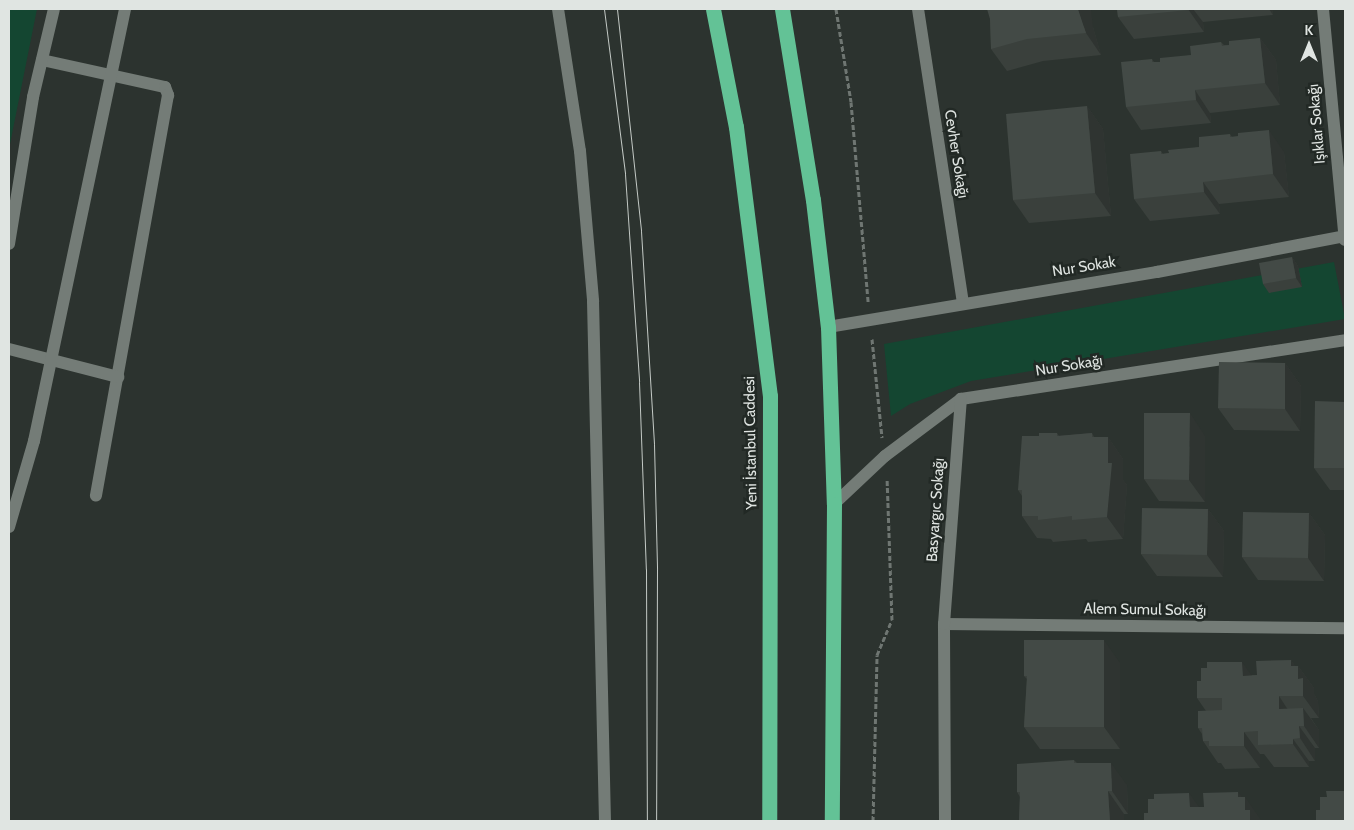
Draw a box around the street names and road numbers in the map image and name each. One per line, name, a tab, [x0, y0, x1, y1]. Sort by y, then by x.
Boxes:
street label: Işıklar Sokağı	[1305, 83, 1329, 165]
street label: Cevher Sokağı	[940, 108, 972, 200]
street label: Nur Sokak	[1051, 253, 1117, 281]
street label: Nur Sokağı	[1034, 352, 1104, 380]
street label: Yeni İstanbul Caddesi	[741, 376, 761, 510]
street label: Basyargıc Sokağı	[923, 457, 949, 563]
street label: Alem Sumul Sokağı	[1083, 600, 1207, 620]

